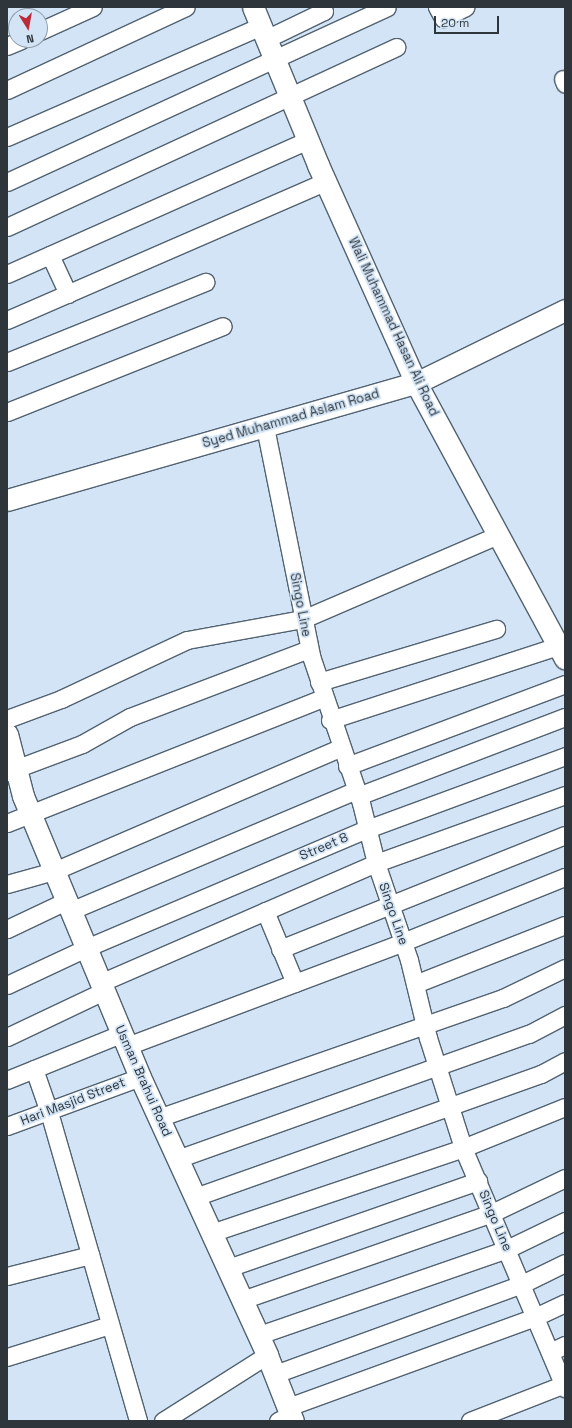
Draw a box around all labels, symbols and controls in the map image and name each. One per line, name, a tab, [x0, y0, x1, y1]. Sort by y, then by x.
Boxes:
north arrow	[8, 8, 48, 48]
scale bar	[436, 8, 501, 34]
text: 20 m	[441, 15, 469, 31]
text: N	[25, 31, 35, 46]
street label: Wali Muhammad Hasan Ali Road	[345, 235, 441, 419]
street label: Syed Muhammad Aslam Road	[201, 386, 381, 452]
street label: Singo Line	[286, 572, 314, 638]
street label: Street 8	[297, 830, 351, 864]
street label: Singo Line	[375, 881, 411, 947]
street label: Usman Brahui Road	[111, 1023, 175, 1139]
street label: Hari Masjid Street	[18, 1075, 128, 1129]
street label: Singo Line	[475, 1188, 515, 1254]

